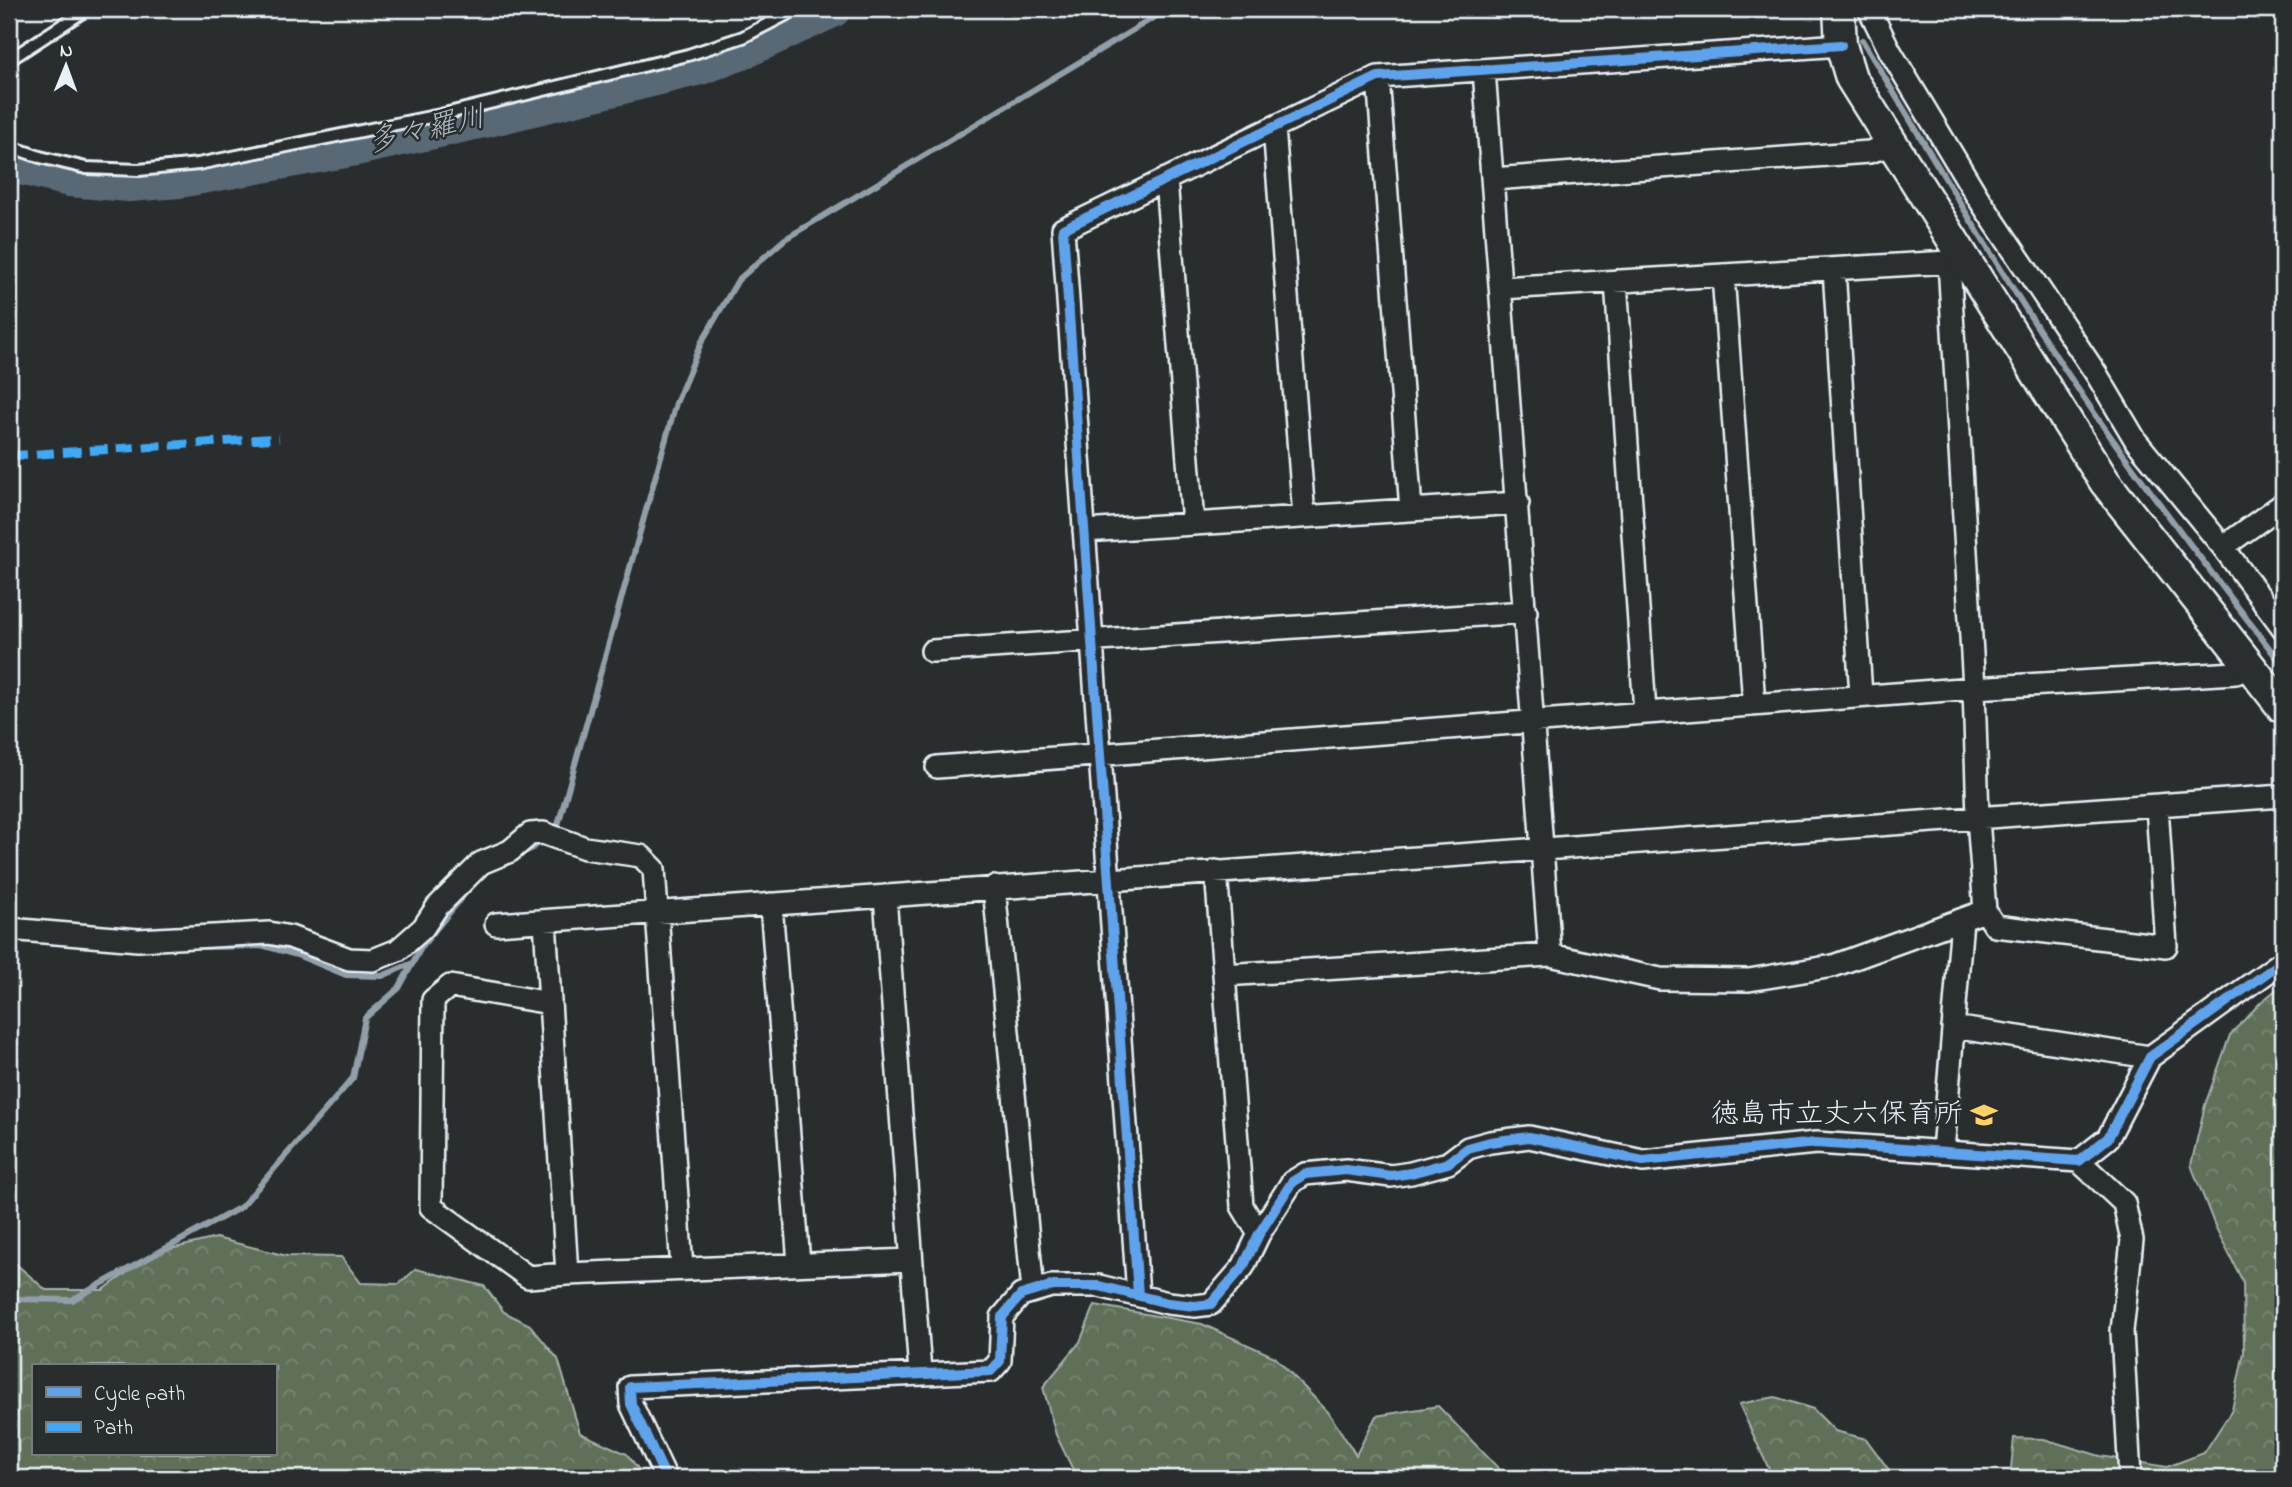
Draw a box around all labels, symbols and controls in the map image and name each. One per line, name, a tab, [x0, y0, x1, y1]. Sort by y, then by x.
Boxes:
north arrow	[32, 32, 102, 102]
text: N	[60, 38, 73, 65]
water label: 多々羅川	[364, 96, 490, 166]
place label: 徳島市立丈六保育所	[1711, 1095, 1963, 1136]
school or university icon: 徳島市立丈六保育所	[1969, 1100, 1999, 1130]
legend	[32, 1364, 276, 1456]
text: Cycle path	[94, 1380, 185, 1412]
text: Path	[94, 1414, 133, 1444]

